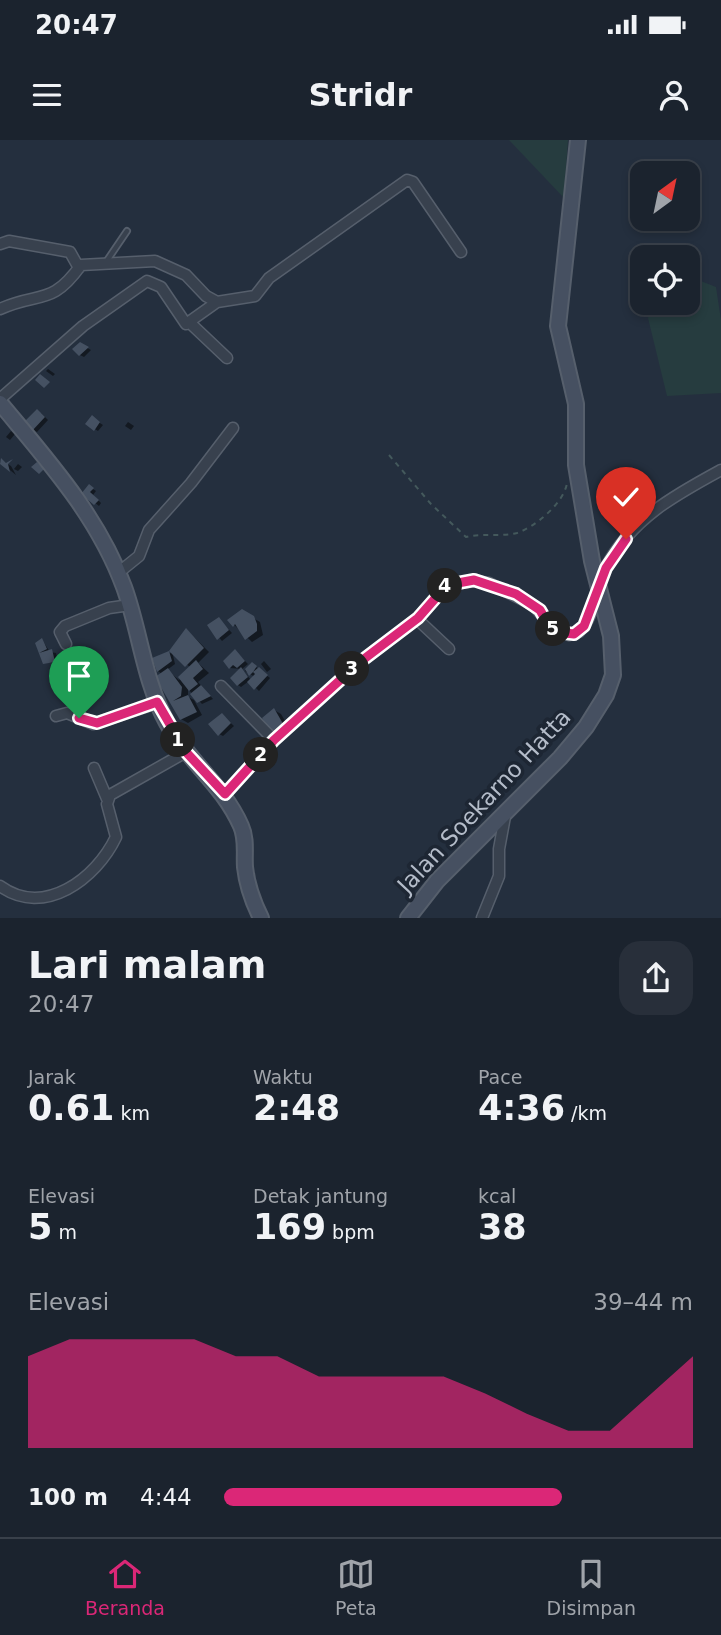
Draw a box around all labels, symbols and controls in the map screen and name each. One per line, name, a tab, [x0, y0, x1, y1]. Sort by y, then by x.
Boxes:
text: 20:47	[35, 10, 118, 40]
icon: menu	[28, 76, 66, 114]
text: Stridr	[309, 76, 412, 114]
icon: person	[655, 76, 693, 114]
north arrow	[630, 161, 700, 231]
map controls	[630, 161, 700, 315]
button: locate	[630, 245, 700, 315]
pin	[596, 467, 656, 539]
icon: check	[607, 478, 645, 516]
pin: 4	[428, 568, 462, 604]
text: 4	[438, 574, 451, 596]
pin: 5	[536, 612, 570, 646]
text: 5	[546, 617, 559, 639]
pin	[49, 646, 109, 718]
pin: 3	[334, 652, 370, 686]
icon: arrive	[60, 657, 98, 695]
text: 3	[345, 657, 358, 679]
street label: Jalan Soekarno Hatta	[391, 704, 576, 900]
pin: 1	[160, 722, 196, 758]
text: 1	[171, 728, 184, 750]
pin: 2	[244, 738, 278, 772]
text: 2	[254, 743, 267, 765]
button: share	[619, 941, 693, 1015]
text: Lari malam	[28, 943, 266, 987]
text: 20:47	[28, 991, 94, 1017]
text: Jarak	[28, 1066, 76, 1088]
text: Waktu	[253, 1066, 313, 1088]
text: Pace	[478, 1066, 522, 1088]
text: 0.61	[28, 1088, 114, 1128]
text: 2:48	[253, 1088, 340, 1128]
text: 4:36	[478, 1088, 565, 1128]
text: km	[114, 1102, 150, 1124]
text: /km	[565, 1102, 607, 1124]
text: Elevasi	[28, 1185, 95, 1207]
text: Detak jantung	[253, 1185, 388, 1207]
text: kcal	[478, 1185, 516, 1207]
text: 5	[28, 1207, 52, 1247]
text: 169	[253, 1207, 326, 1247]
text: 38	[478, 1207, 527, 1247]
text: m	[52, 1221, 77, 1243]
text: bpm	[326, 1221, 375, 1243]
text: Elevasi	[28, 1289, 109, 1315]
text: 39–44 m	[593, 1289, 693, 1315]
text: 100 m	[28, 1484, 108, 1510]
text: 4:44	[140, 1484, 192, 1510]
tab: Beranda	[85, 1555, 165, 1619]
tab: Peta	[335, 1555, 377, 1619]
tab: Disimpan	[547, 1555, 636, 1619]

